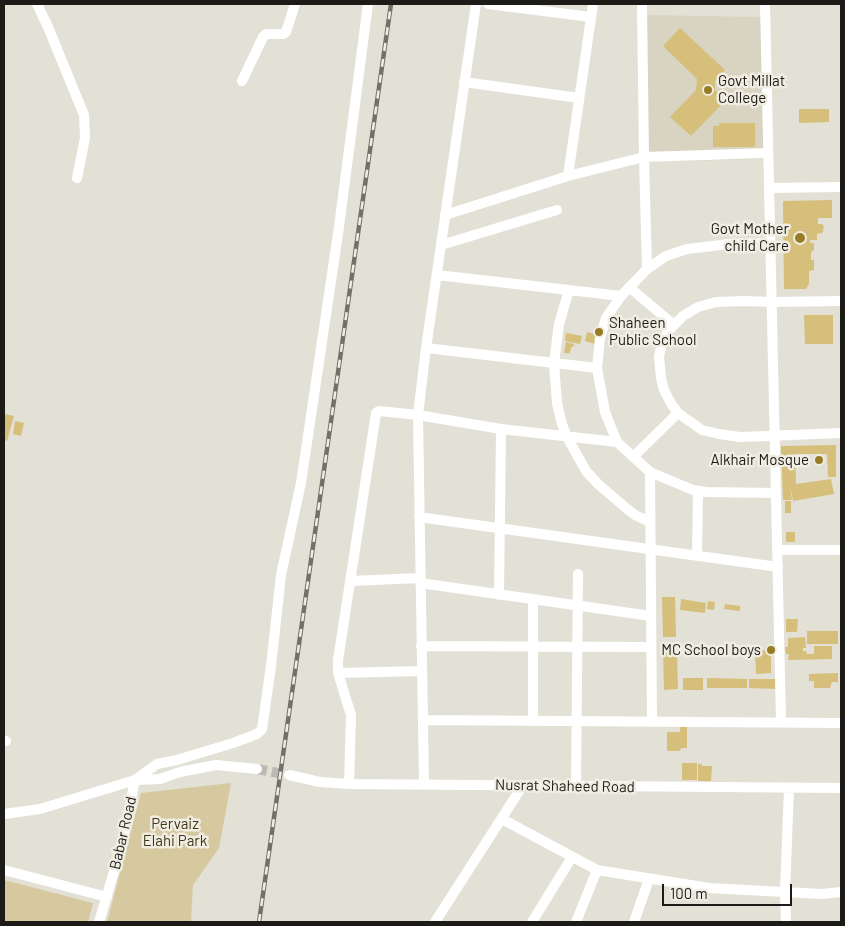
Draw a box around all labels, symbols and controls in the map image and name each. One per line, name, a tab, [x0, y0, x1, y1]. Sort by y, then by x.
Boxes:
place label: Govt Millat College	[718, 72, 785, 107]
marker: Govt Millat College	[702, 84, 714, 96]
place label: Govt Mother child Care	[711, 220, 789, 255]
marker: Govt Mother child Care	[793, 231, 807, 245]
place label: Shaheen Public School	[609, 314, 697, 349]
marker: Shaheen Public School	[593, 326, 605, 338]
place label: Alkhair Mosque	[710, 451, 809, 469]
marker: Alkhair Mosque	[813, 454, 825, 466]
place label: MC School boys	[661, 641, 761, 659]
marker: MC School boys	[765, 644, 777, 656]
street label: Nusrat Shaheed Road	[495, 776, 635, 796]
street label: Babar Road	[106, 795, 140, 871]
park label: Pervaiz Elahi Park	[143, 815, 207, 850]
scale bar	[665, 874, 795, 906]
text: 100 m	[670, 884, 708, 902]

